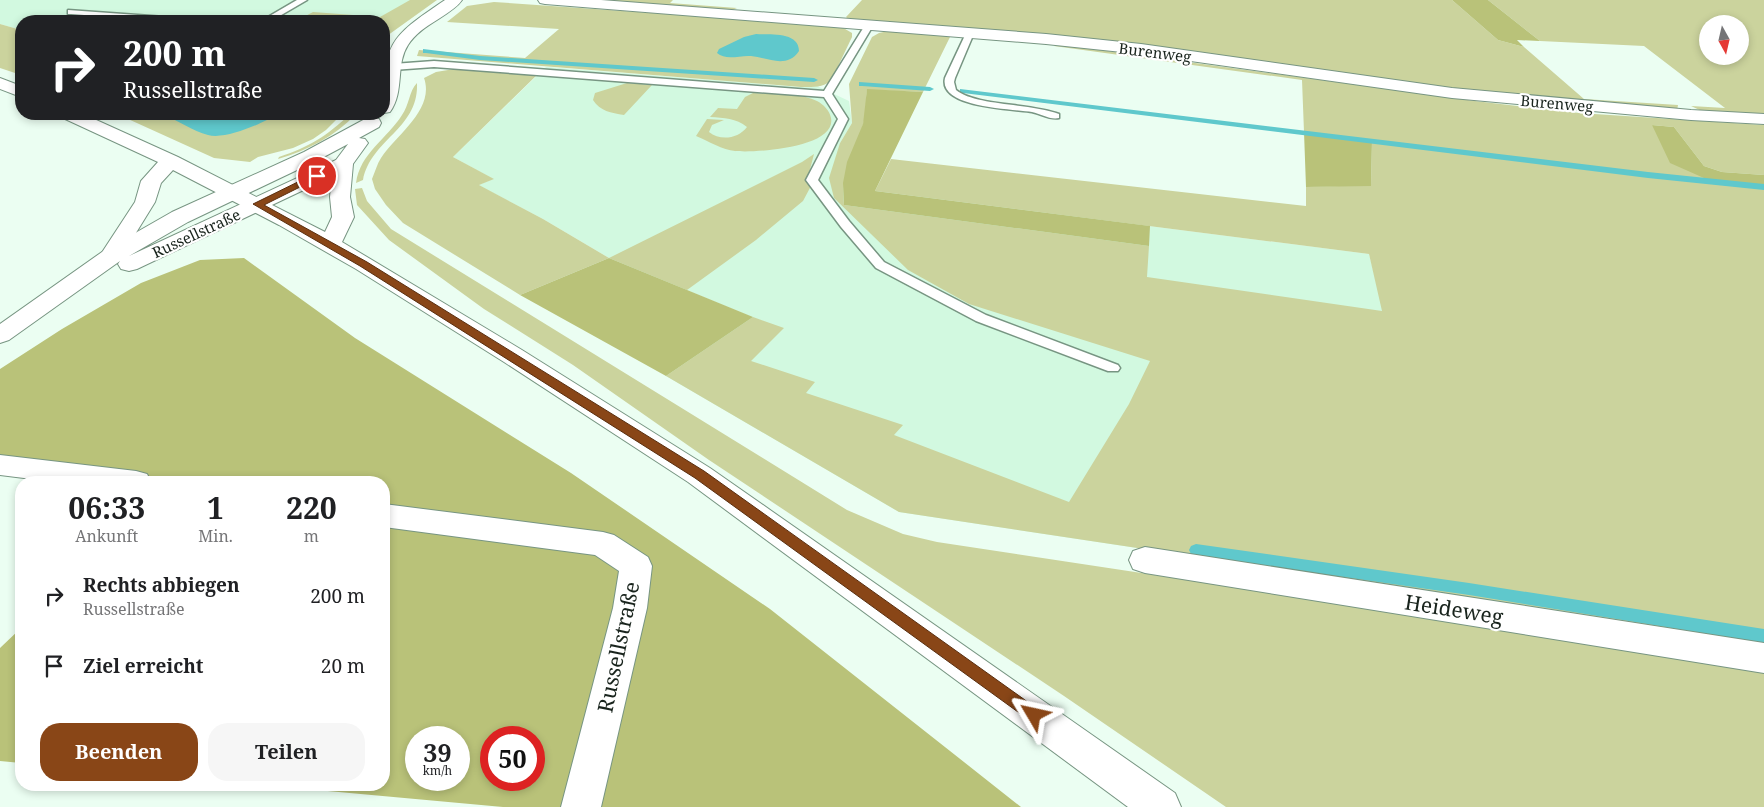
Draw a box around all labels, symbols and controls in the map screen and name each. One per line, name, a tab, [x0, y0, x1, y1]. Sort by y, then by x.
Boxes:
north arrow	[1699, 15, 1749, 65]
map controls	[1699, 15, 1749, 65]
text: 200 m	[123, 29, 226, 76]
icon: right	[40, 35, 105, 100]
street label: Burenweg	[1117, 38, 1193, 66]
text: Russellstraße	[123, 74, 263, 104]
street label: Burenweg	[1520, 90, 1594, 116]
pin	[296, 155, 338, 197]
icon: arrive	[303, 162, 331, 190]
street label: Russellstraße	[149, 204, 243, 262]
text: 06:33	[68, 487, 145, 528]
text: 1	[207, 487, 224, 528]
text: 220	[286, 487, 337, 528]
text: Ankunft	[75, 525, 138, 547]
text: Min.	[198, 525, 233, 547]
text: m	[304, 525, 319, 547]
text: Rechts abbiegen	[83, 572, 240, 598]
street label: Russellstraße	[590, 579, 646, 715]
icon: right	[40, 582, 68, 610]
text: 200 m	[310, 583, 365, 609]
street label: Heideweg	[1403, 587, 1506, 631]
text: Russellstraße	[83, 598, 185, 620]
icon: arrive	[40, 652, 68, 680]
text: Ziel erreicht	[83, 653, 204, 679]
text: 20 m	[321, 653, 365, 679]
position arrow	[1007, 688, 1059, 740]
button: Beenden	[40, 723, 198, 781]
button: Teilen	[208, 723, 365, 781]
speed limit sign: 50	[480, 726, 545, 791]
text: 39	[423, 735, 452, 769]
text: km/h	[423, 762, 452, 779]

